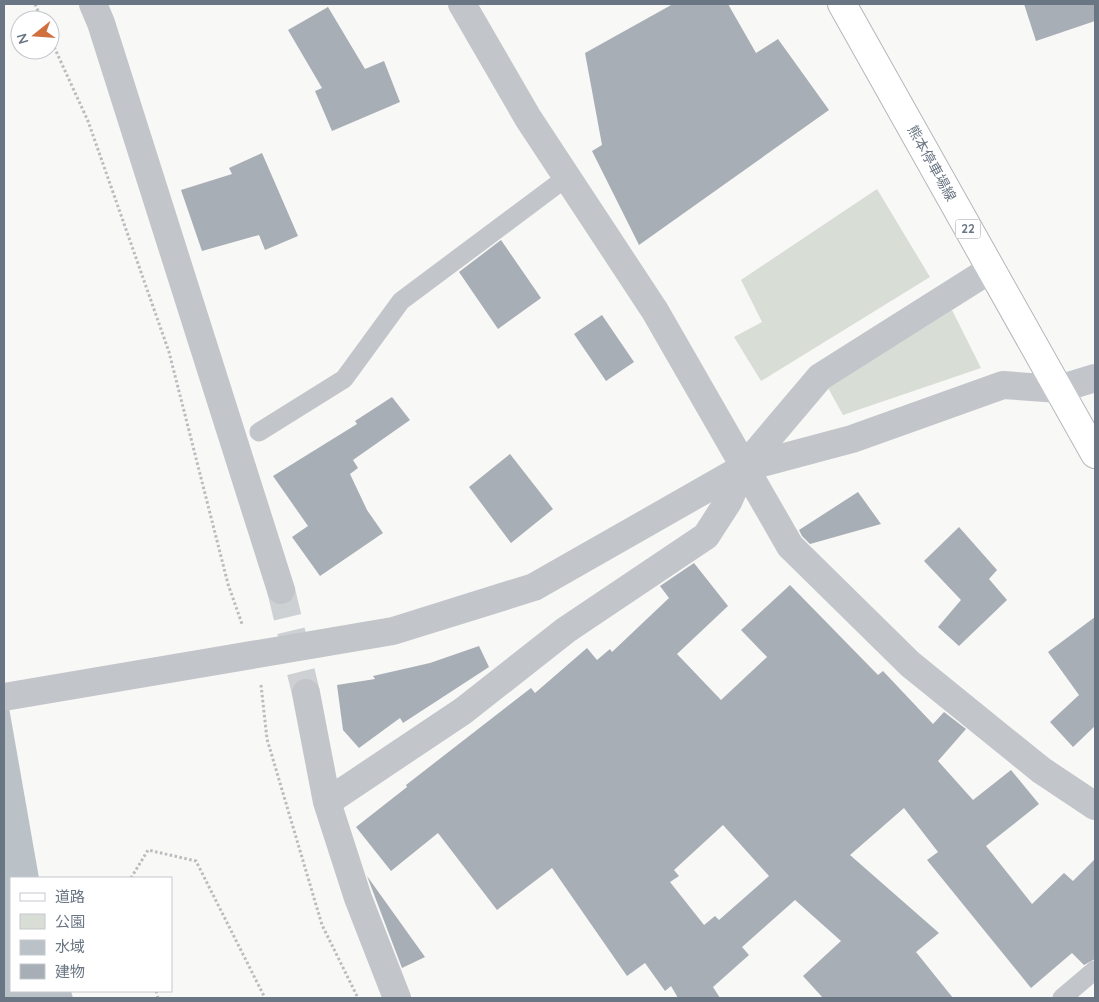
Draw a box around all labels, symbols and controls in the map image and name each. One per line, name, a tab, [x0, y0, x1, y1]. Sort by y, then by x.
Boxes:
north arrow	[10, 10, 60, 60]
text: N	[12, 31, 33, 46]
street label: 熊本停車場線	[904, 122, 960, 204]
road number: 22	[956, 220, 980, 238]
legend	[10, 877, 172, 992]
text: 道路	[55, 887, 85, 906]
text: 公園	[55, 912, 85, 931]
text: 水域	[55, 937, 85, 956]
text: 建物	[55, 962, 85, 981]

